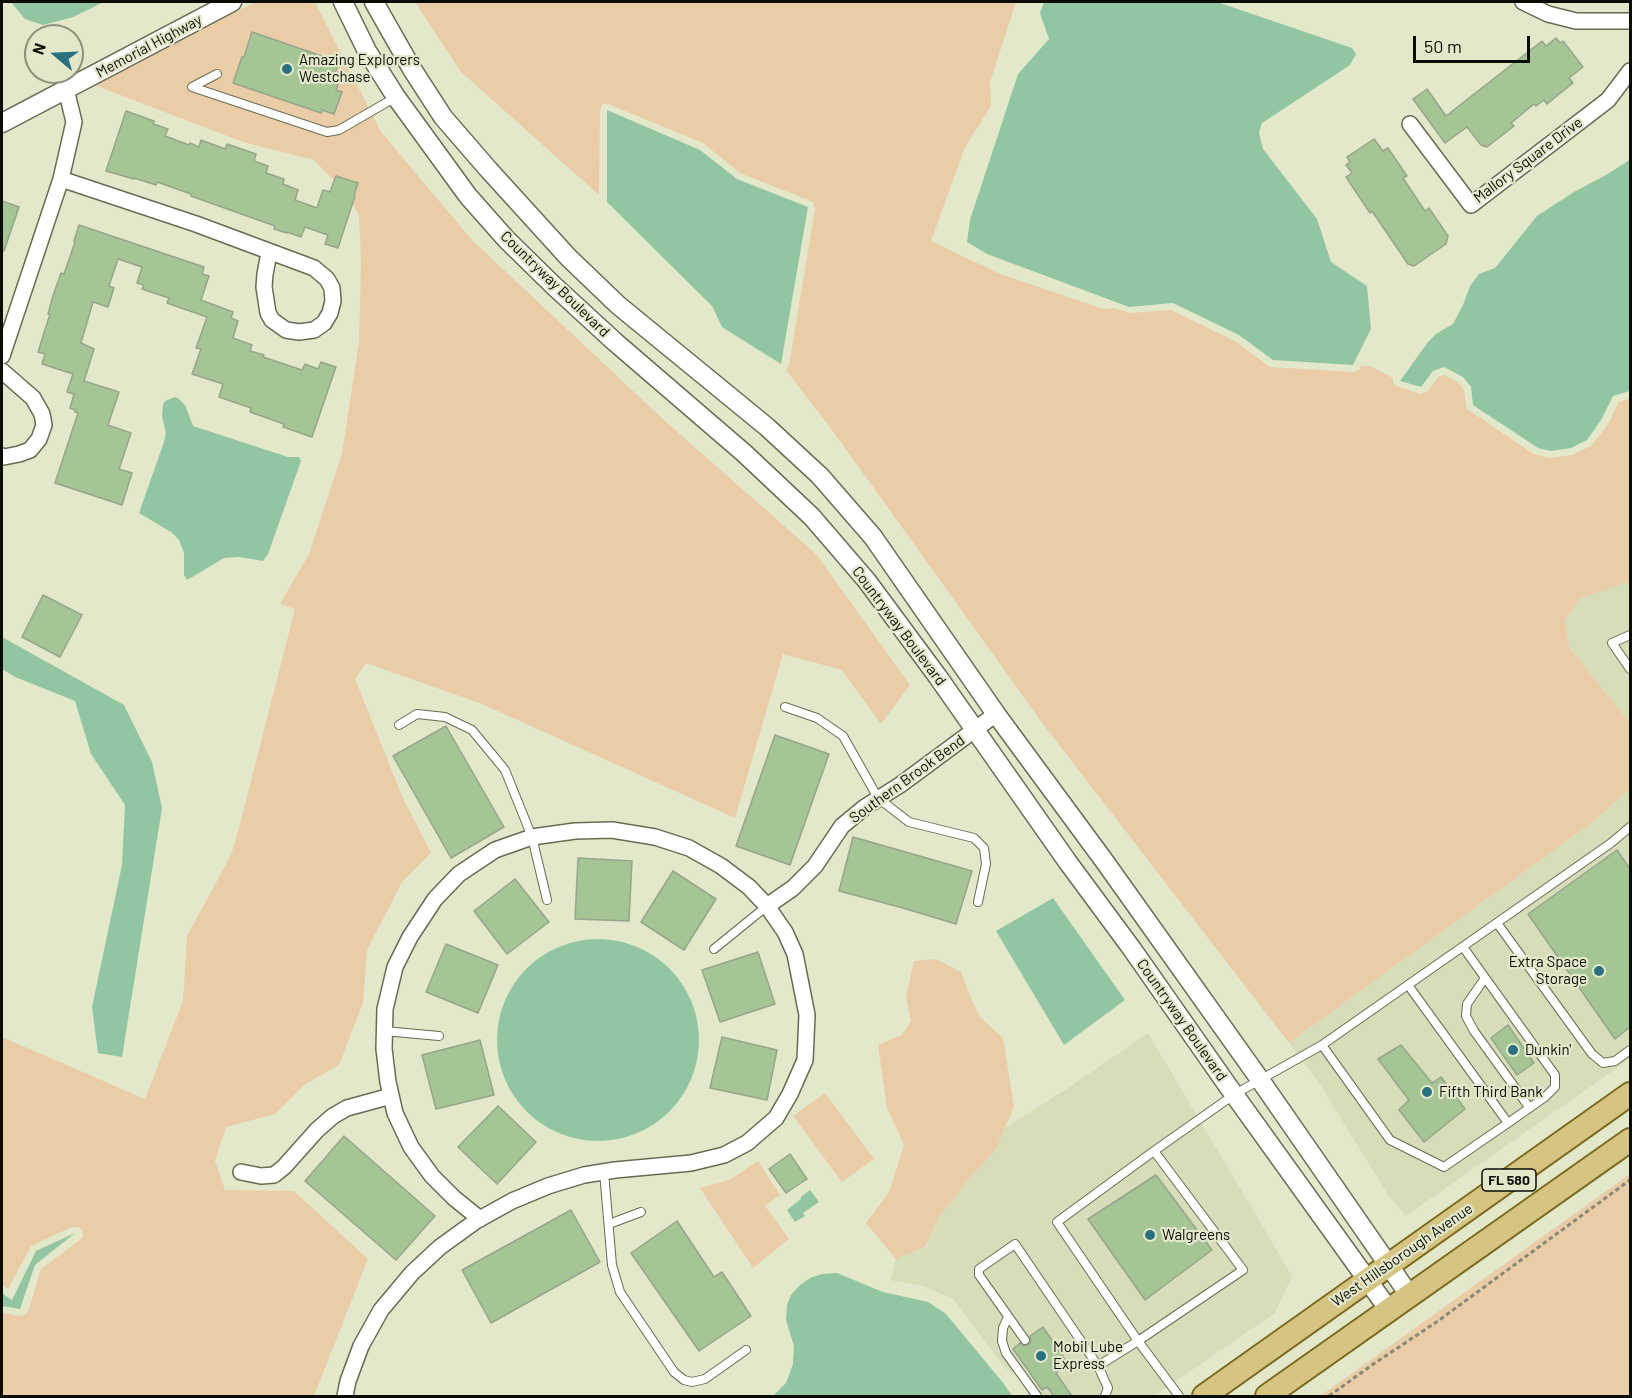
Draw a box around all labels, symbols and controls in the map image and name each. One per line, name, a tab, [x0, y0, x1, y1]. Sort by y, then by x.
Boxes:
street label: Memorial Highway	[93, 11, 205, 81]
north arrow	[24, 24, 84, 84]
scale bar	[1416, 24, 1533, 62]
text: 50 m	[1424, 35, 1462, 57]
text: N	[28, 41, 49, 57]
place label: Amazing Explorers Westchase	[299, 51, 420, 86]
marker: Amazing Explorers Westchase	[280, 62, 294, 76]
street label: Mallory Square Drive	[1470, 113, 1586, 207]
street label: Countryway Boulevard	[497, 227, 613, 341]
street label: Countryway Boulevard	[848, 563, 950, 689]
street label: Southern Brook Bend	[846, 731, 968, 827]
place label: Extra Space Storage	[1509, 953, 1587, 988]
street label: Countryway Boulevard	[1133, 956, 1231, 1084]
marker: Extra Space Storage	[1592, 964, 1606, 978]
place label: Dunkin'	[1525, 1041, 1571, 1059]
marker: Dunkin'	[1506, 1043, 1520, 1057]
place label: Fifth Third Bank	[1439, 1083, 1543, 1101]
marker: Fifth Third Bank	[1420, 1085, 1434, 1099]
road number: FL 580	[1482, 1169, 1536, 1191]
street label: West Hillsborough Avenue	[1328, 1199, 1476, 1311]
place label: Walgreens	[1162, 1226, 1230, 1244]
marker: Walgreens	[1143, 1228, 1157, 1242]
place label: Mobil Lube Express	[1053, 1338, 1123, 1373]
marker: Mobil Lube Express	[1034, 1349, 1048, 1363]

